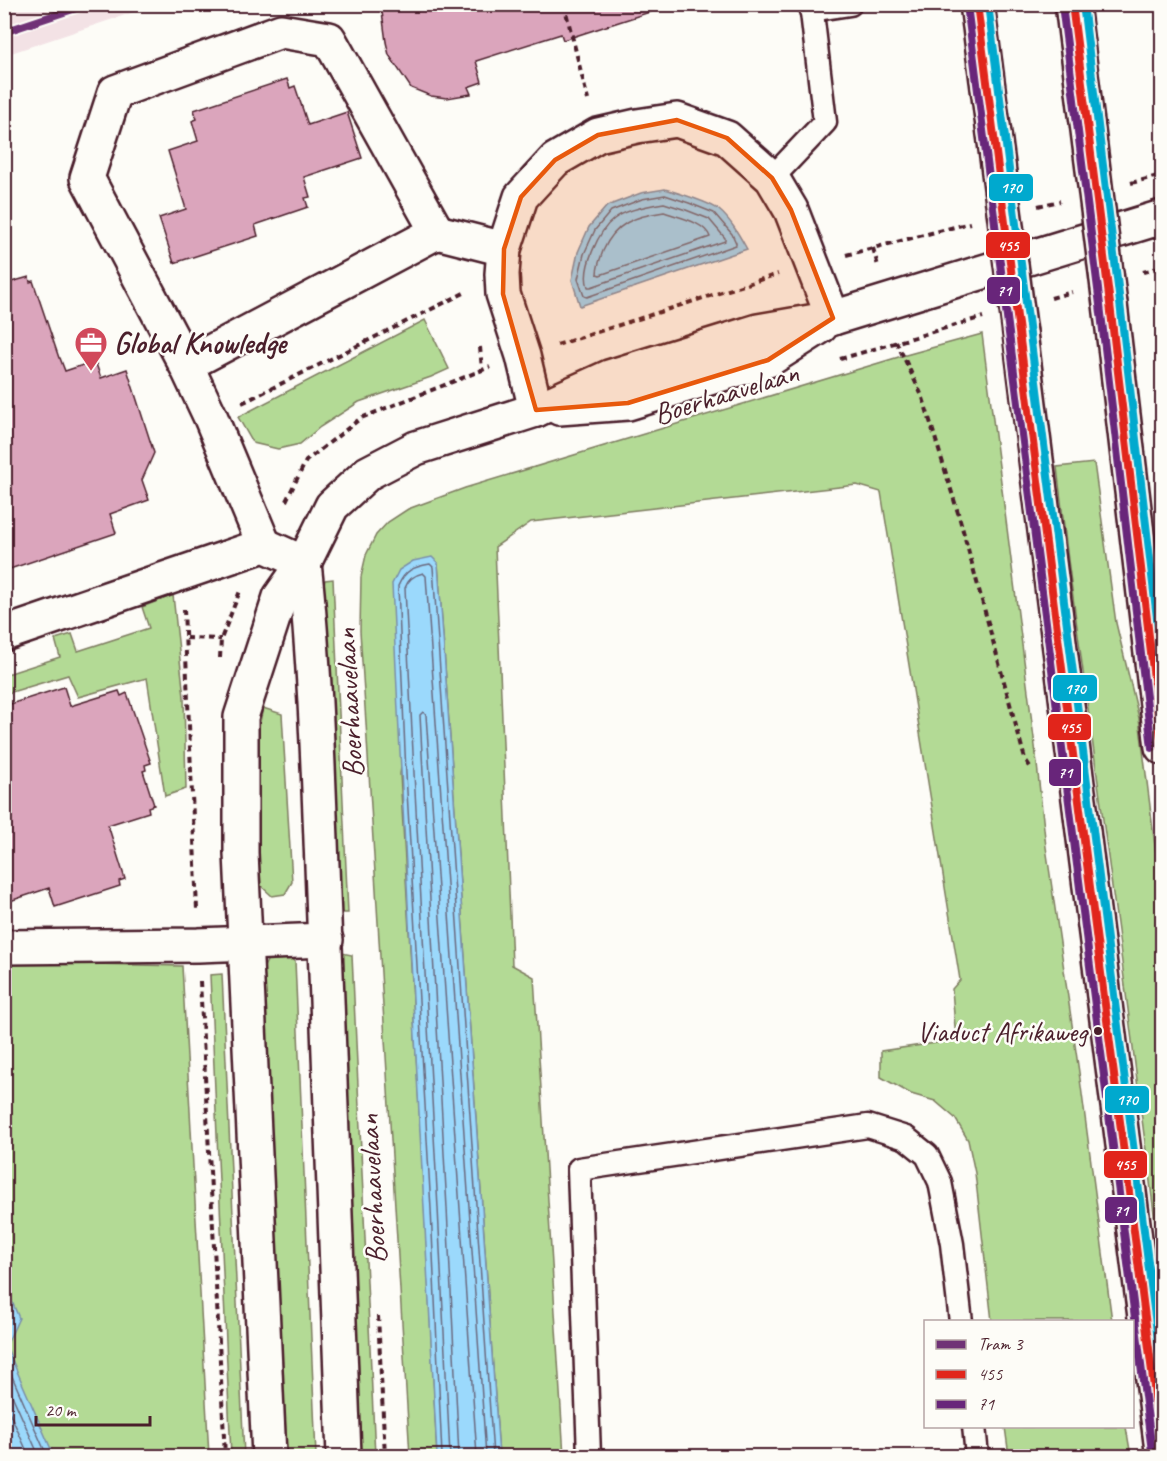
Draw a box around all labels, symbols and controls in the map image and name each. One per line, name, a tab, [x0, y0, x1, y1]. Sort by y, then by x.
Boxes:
line badge: 170	[988, 173, 1034, 202]
text: 170	[1000, 178, 1024, 198]
line badge: 455	[985, 231, 1031, 259]
text: 455	[997, 236, 1021, 256]
line badge: 71	[986, 276, 1021, 305]
text: 71	[997, 281, 1013, 301]
place label: Global Knowledge	[114, 324, 288, 362]
office icon: Global Knowledge	[73, 325, 109, 372]
street label: Boerhaavelaan	[649, 353, 803, 433]
street label: Boerhaavelaan	[326, 627, 372, 779]
line badge: 170	[1052, 674, 1098, 702]
text: 170	[1064, 679, 1088, 699]
line badge: 455	[1047, 713, 1092, 741]
text: 455	[1059, 718, 1083, 738]
line badge: 71	[1048, 758, 1082, 787]
text: 71	[1058, 763, 1074, 783]
place label: Viaduct Afrikaweg	[917, 1014, 1089, 1049]
marker: Viaduct Afrikaweg	[1092, 1025, 1104, 1037]
line badge: 170	[1104, 1085, 1150, 1114]
text: 170	[1116, 1090, 1140, 1110]
street label: Boerhaavelaan	[349, 1113, 395, 1265]
line badge: 455	[1103, 1150, 1148, 1179]
text: 455	[1114, 1155, 1138, 1175]
line badge: 71	[1104, 1196, 1138, 1224]
text: 71	[1114, 1201, 1130, 1221]
legend	[924, 1320, 1134, 1428]
text: Tram 3	[978, 1333, 1024, 1355]
text: 455	[978, 1363, 1003, 1385]
scale bar	[36, 1389, 150, 1427]
text: 71	[978, 1393, 995, 1415]
text: 20 m	[45, 1399, 78, 1421]

